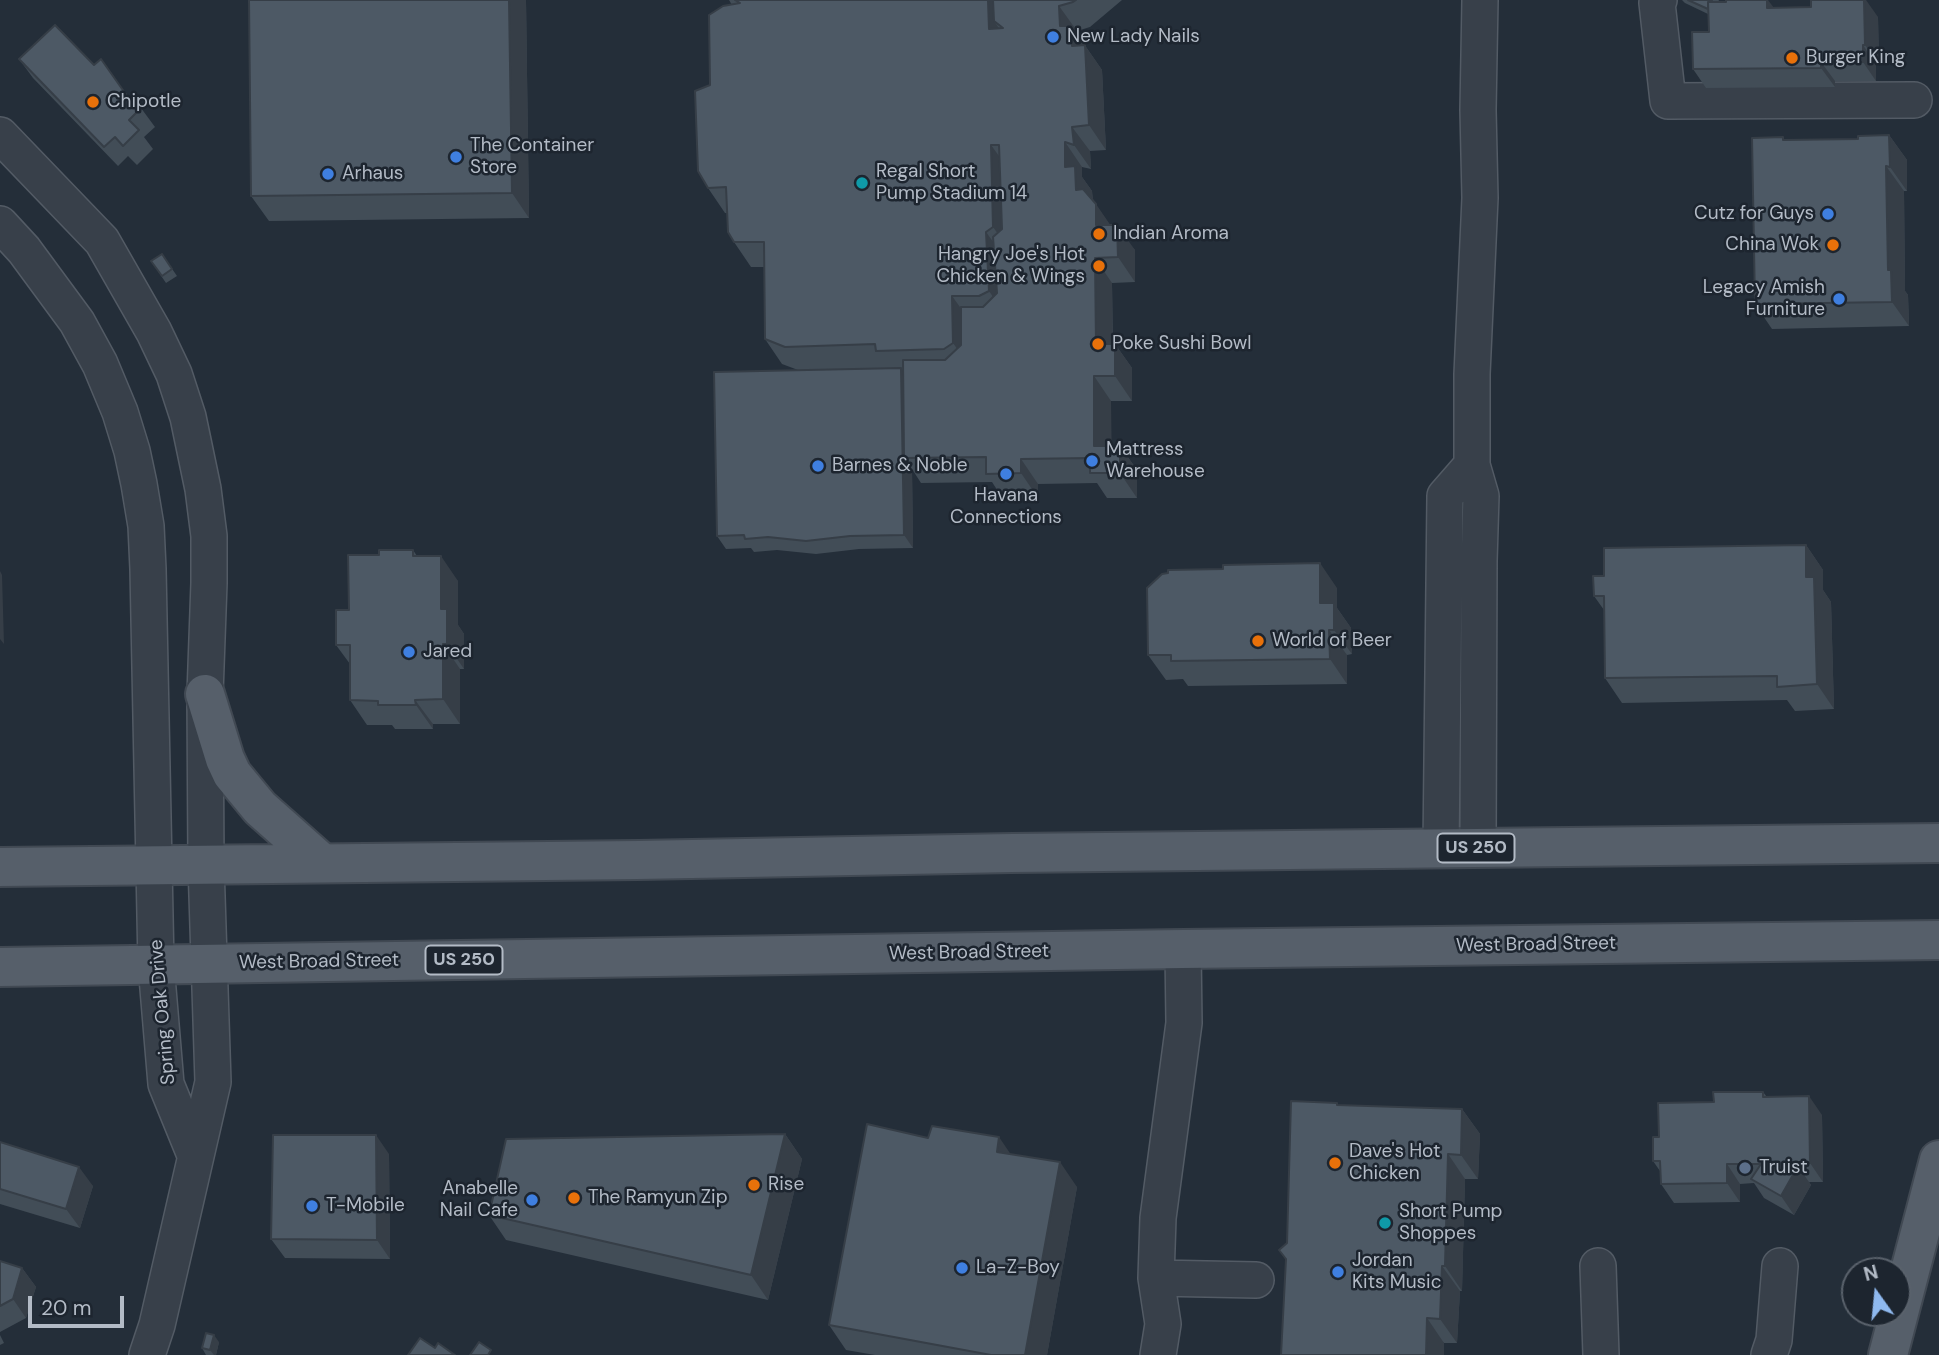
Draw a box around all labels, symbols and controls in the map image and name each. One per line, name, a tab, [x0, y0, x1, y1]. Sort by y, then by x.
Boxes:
place label: New Lady Nails	[1067, 26, 1200, 48]
marker: New Lady Nails	[1045, 29, 1061, 45]
place label: Burger King	[1806, 47, 1905, 69]
marker: Burger King	[1784, 50, 1800, 66]
place label: Chipotle	[107, 91, 181, 113]
marker: Chipotle	[85, 94, 101, 110]
place label: The Container Store	[470, 135, 594, 179]
marker: The Container Store	[448, 149, 464, 165]
place label: Regal Short Pump Stadium 14	[876, 161, 1027, 205]
place label: Arhaus	[342, 163, 403, 185]
marker: Arhaus	[320, 166, 336, 182]
marker: Regal Short Pump Stadium 14	[854, 175, 870, 191]
place label: Cutz for Guys	[1694, 203, 1814, 225]
marker: Cutz for Guys	[1820, 206, 1836, 222]
place label: Indian Aroma	[1113, 223, 1229, 245]
marker: Indian Aroma	[1091, 226, 1107, 242]
place label: China Wok	[1725, 234, 1819, 256]
marker: China Wok	[1825, 237, 1841, 253]
place label: Hangry Joe's Hot Chicken & Wings	[936, 244, 1085, 288]
marker: Hangry Joe's Hot Chicken & Wings	[1091, 258, 1107, 274]
place label: Legacy Amish Furniture	[1703, 277, 1825, 321]
marker: Legacy Amish Furniture	[1831, 291, 1847, 307]
place label: Poke Sushi Bowl	[1112, 333, 1252, 355]
marker: Poke Sushi Bowl	[1090, 336, 1106, 352]
place label: Mattress Warehouse	[1106, 439, 1205, 483]
marker: Mattress Warehouse	[1084, 453, 1100, 469]
place label: Barnes & Noble	[832, 455, 967, 477]
marker: Barnes & Noble	[810, 458, 826, 474]
marker: Havana Connections	[998, 466, 1014, 482]
place label: Havana Connections	[950, 485, 1062, 529]
place label: World of Beer	[1272, 630, 1392, 652]
marker: World of Beer	[1250, 633, 1266, 649]
place label: Jared	[423, 641, 472, 663]
marker: Jared	[401, 644, 417, 660]
road number: US 250	[1438, 834, 1514, 862]
street label: West Broad Street	[1456, 932, 1616, 958]
street label: Spring Oak Drive	[145, 938, 181, 1086]
street label: West Broad Street	[889, 940, 1049, 966]
road number: US 250	[426, 945, 503, 974]
street label: West Broad Street	[239, 949, 399, 975]
place label: Dave's Hot Chicken	[1349, 1141, 1440, 1185]
marker: Dave's Hot Chicken	[1327, 1155, 1343, 1171]
place label: Truist	[1759, 1157, 1808, 1179]
marker: Truist	[1737, 1160, 1753, 1176]
place label: Rise	[768, 1174, 804, 1196]
marker: Rise	[746, 1177, 762, 1193]
place label: Anabelle Nail Cafe	[440, 1178, 518, 1222]
place label: The Ramyun Zip	[588, 1187, 728, 1209]
marker: The Ramyun Zip	[566, 1190, 582, 1206]
marker: Anabelle Nail Cafe	[524, 1192, 540, 1208]
place label: T-Mobile	[326, 1195, 405, 1217]
marker: T-Mobile	[304, 1198, 320, 1214]
place label: Short Pump Shoppes	[1399, 1201, 1502, 1245]
marker: Short Pump Shoppes	[1377, 1215, 1393, 1231]
place label: Jordan Kits Music	[1352, 1250, 1442, 1294]
place label: La-Z-Boy	[976, 1257, 1060, 1279]
north arrow	[1841, 1257, 1911, 1327]
text: N	[1861, 1259, 1881, 1287]
marker: La-Z-Boy	[954, 1260, 970, 1276]
marker: Jordan Kits Music	[1330, 1264, 1346, 1280]
scale bar	[32, 1282, 128, 1326]
text: 20 m	[41, 1294, 92, 1322]

